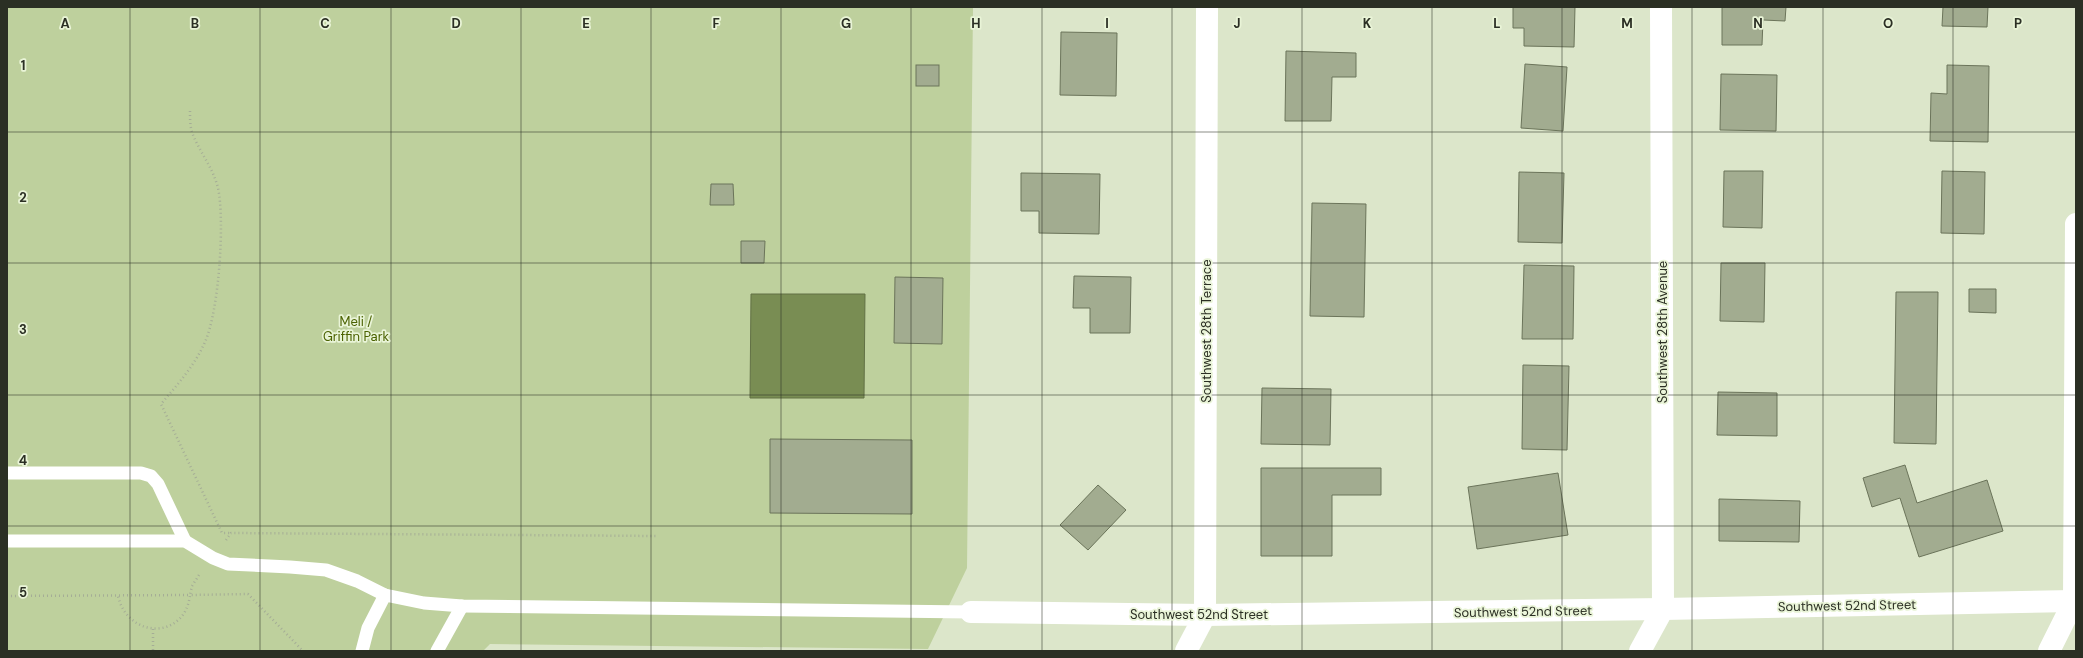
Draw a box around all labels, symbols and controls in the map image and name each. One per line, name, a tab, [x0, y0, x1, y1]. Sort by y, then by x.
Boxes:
text: A	[60, 15, 70, 32]
text: B	[191, 15, 199, 32]
text: C	[320, 15, 330, 32]
text: D	[451, 15, 461, 32]
text: E	[582, 15, 590, 32]
text: F	[712, 15, 720, 32]
text: G	[841, 15, 851, 32]
text: H	[971, 15, 981, 32]
text: I	[1105, 15, 1109, 32]
text: J	[1233, 15, 1241, 32]
text: K	[1363, 15, 1372, 32]
text: L	[1493, 15, 1501, 32]
text: M	[1621, 15, 1633, 32]
text: N	[1753, 15, 1763, 32]
text: O	[1883, 15, 1893, 32]
text: P	[2014, 15, 2022, 32]
text: 1	[21, 57, 25, 74]
text: 2	[19, 189, 27, 206]
street label: Southwest 28th Terrace	[1198, 259, 1215, 403]
street label: Southwest 28th Avenue	[1654, 261, 1671, 403]
park label: Meli / Griffin Park	[323, 313, 390, 345]
text: 3	[19, 321, 27, 338]
text: 4	[19, 452, 27, 469]
text: 5	[19, 584, 27, 601]
street label: Southwest 52nd Street	[1778, 596, 1916, 615]
street label: Southwest 52nd Street	[1454, 602, 1592, 621]
street label: Southwest 52nd Street	[1130, 606, 1268, 623]

